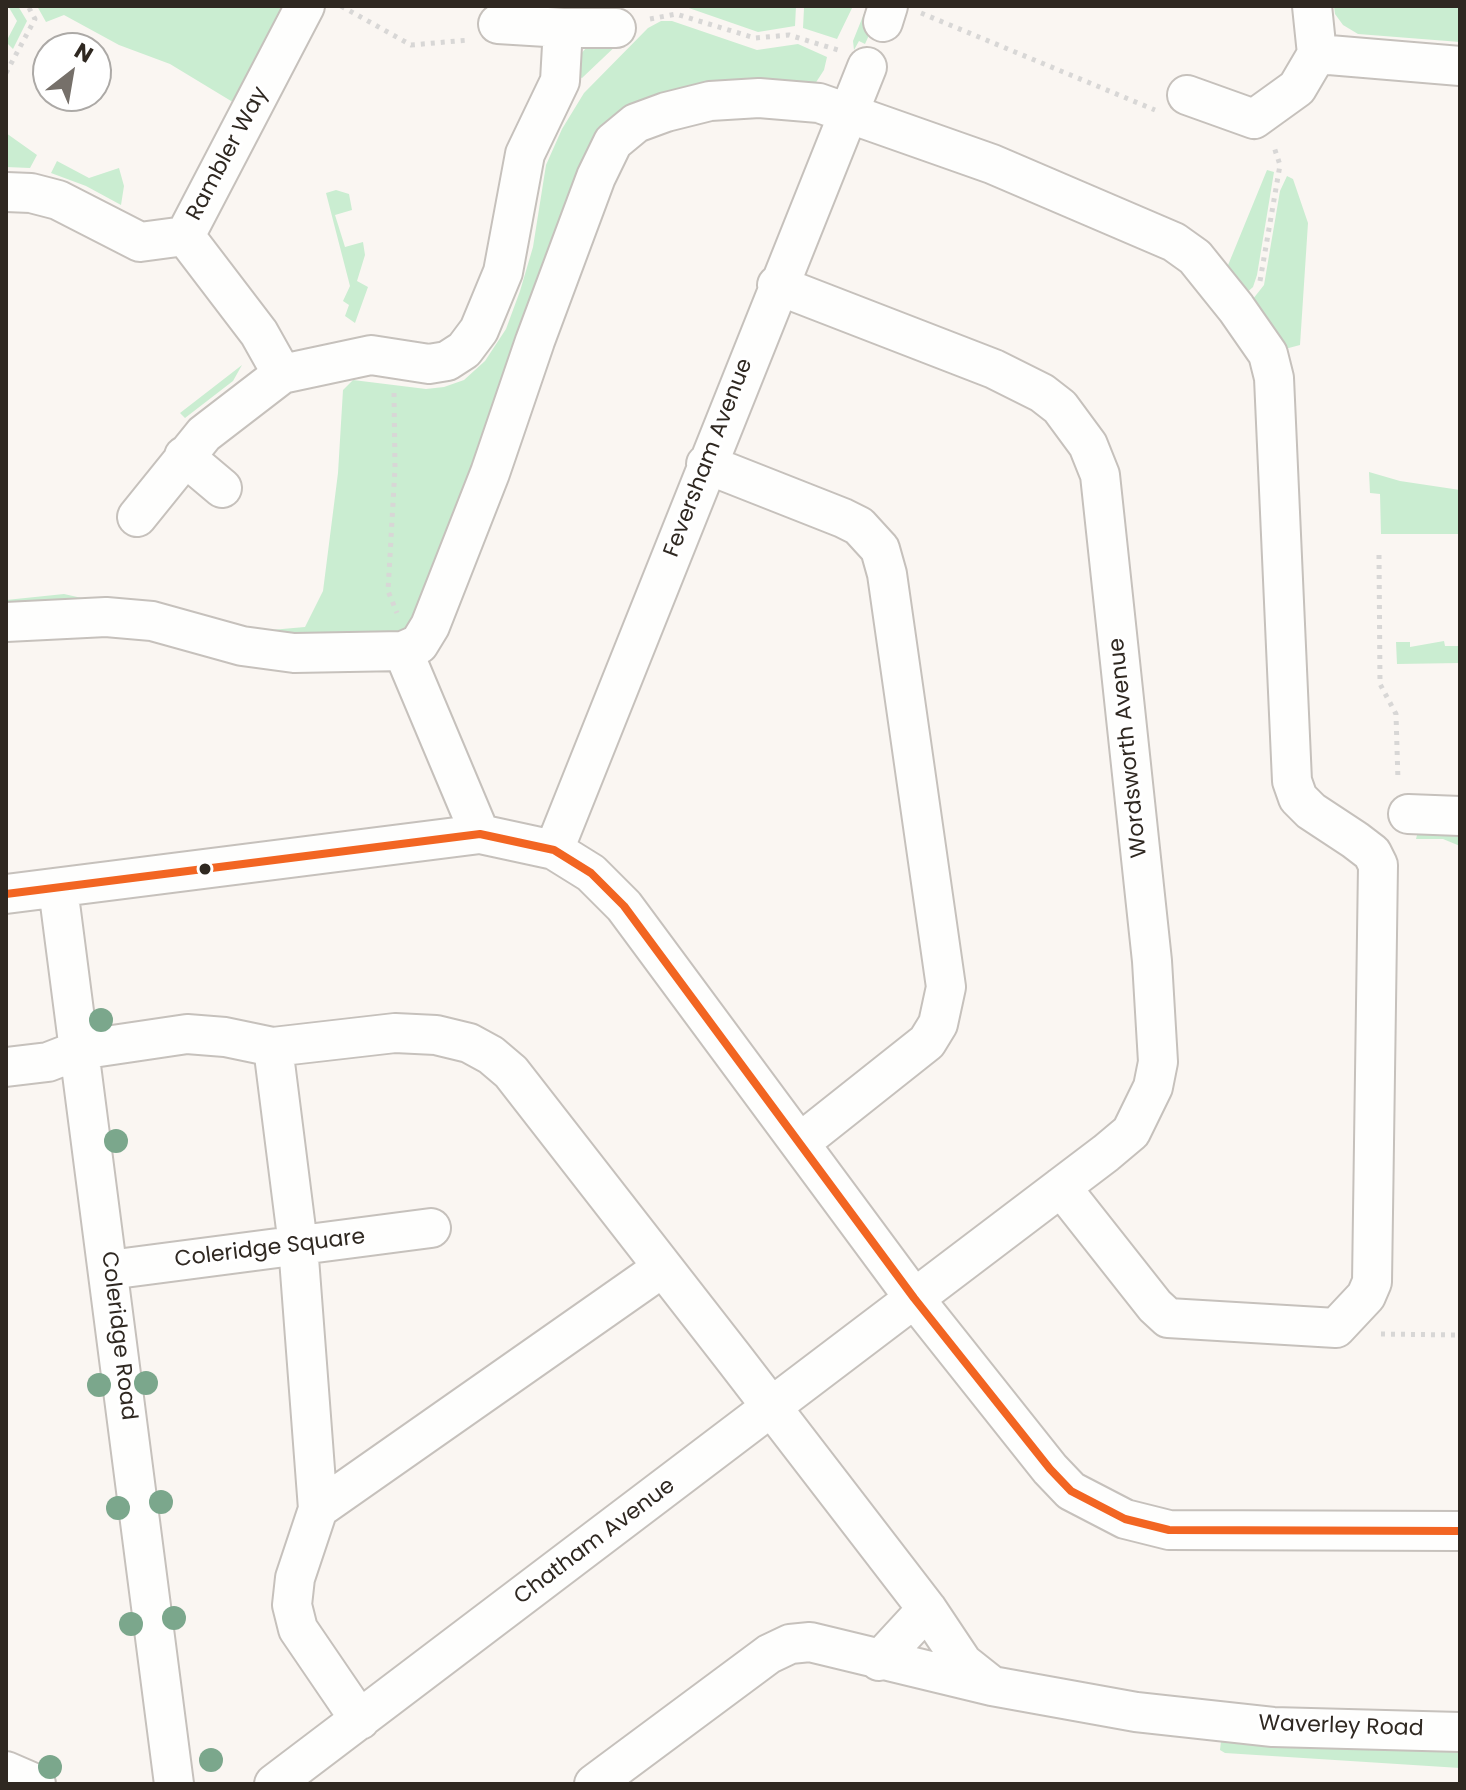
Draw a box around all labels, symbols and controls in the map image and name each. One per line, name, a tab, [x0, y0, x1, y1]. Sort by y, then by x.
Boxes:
north arrow	[32, 32, 112, 112]
text: N	[69, 35, 99, 70]
street label: Rambler Way	[182, 83, 274, 225]
street label: Feversham Avenue	[659, 355, 759, 561]
street label: Wordsworth Avenue	[1104, 637, 1154, 859]
unlabelled marker	[197, 861, 213, 877]
street label: Coleridge Square	[173, 1224, 367, 1274]
street label: Coleridge Road	[95, 1250, 141, 1422]
street label: Chatham Avenue	[510, 1473, 680, 1611]
street label: Waverley Road	[1258, 1711, 1424, 1743]

